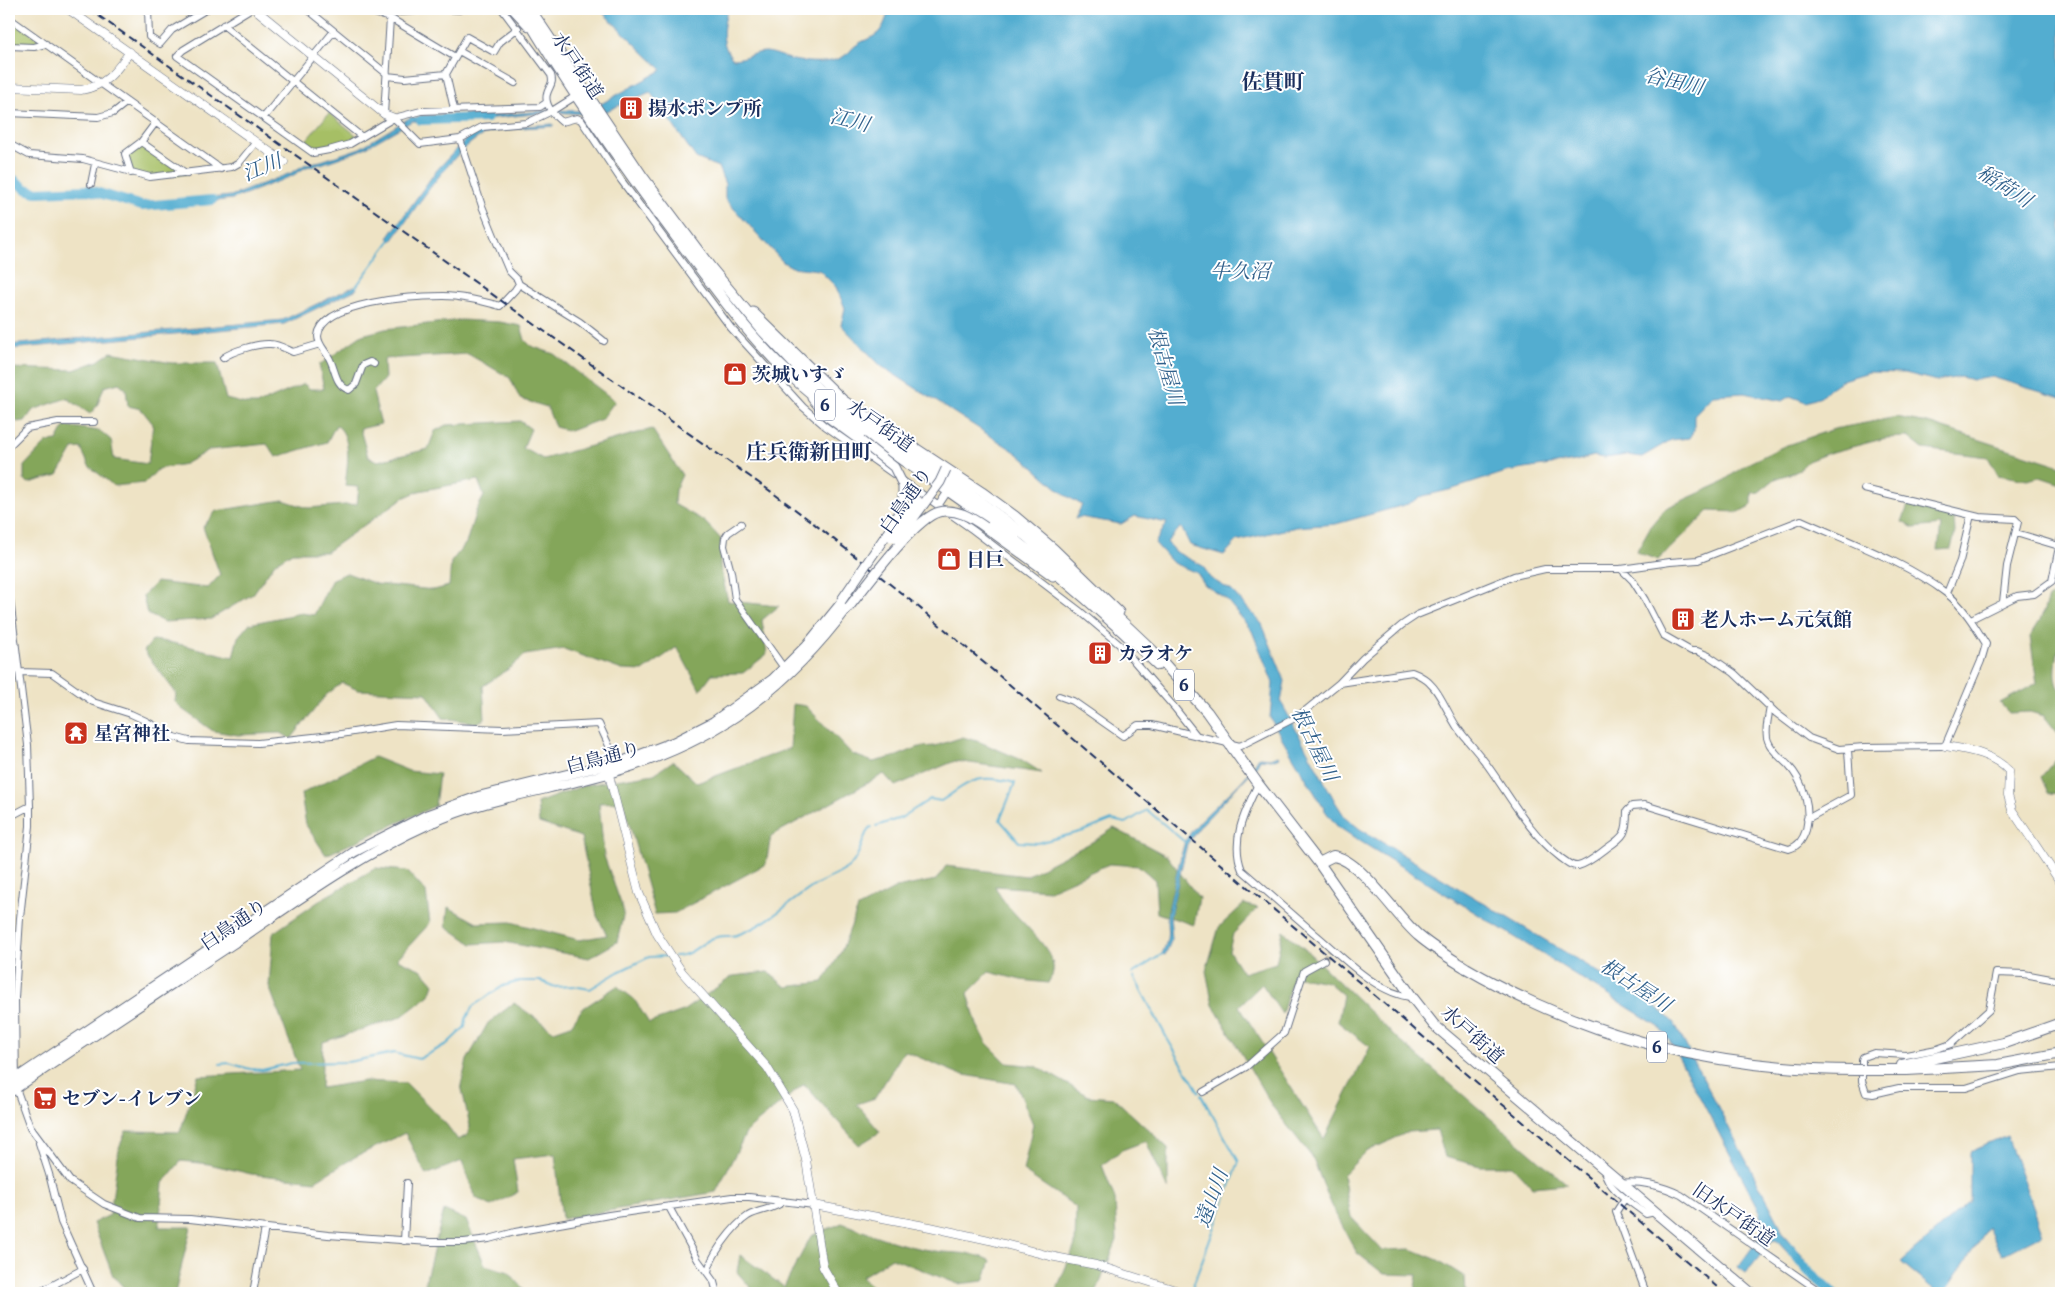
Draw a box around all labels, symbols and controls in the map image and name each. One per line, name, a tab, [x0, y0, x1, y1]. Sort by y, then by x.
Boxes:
street label: 水戸街道	[544, 27, 608, 105]
water label: 谷田川	[1641, 63, 1708, 104]
district label: 佐貫町	[1242, 69, 1305, 98]
building icon: 揚水ポンプ所	[618, 95, 644, 121]
place label: 揚水ポンプ所	[648, 97, 762, 123]
water label: 江川	[827, 104, 874, 141]
water label: 江川	[239, 148, 288, 189]
water label: 稲荷川	[1971, 160, 2038, 217]
water label: 牛久沼	[1210, 259, 1273, 287]
water label: 根古屋川	[1140, 324, 1189, 411]
shop icon: 茨城いすゞ	[722, 361, 748, 387]
place label: 茨城いすゞ	[752, 363, 847, 389]
road number: 6	[815, 390, 835, 420]
street label: 水戸街道	[841, 394, 918, 459]
district label: 庄兵衛新田町	[746, 439, 872, 468]
street label: 白鳥通り	[874, 463, 939, 540]
shop icon: 日巨	[936, 546, 962, 572]
place label: 日巨	[966, 548, 1004, 574]
building icon: 老人ホーム元気館	[1670, 606, 1696, 632]
place label: 老人ホーム元気館	[1700, 608, 1852, 634]
building icon: カラオケ	[1087, 640, 1113, 666]
place label: カラオケ	[1118, 642, 1194, 668]
road number: 6	[1174, 670, 1194, 700]
water label: 根古屋川	[1283, 703, 1344, 789]
temple icon: 星宮神社	[63, 720, 89, 746]
place label: 星宮神社	[94, 722, 170, 748]
street label: 白鳥通り	[563, 737, 644, 781]
street label: 白鳥通り	[195, 894, 273, 958]
water label: 根古屋川	[1594, 953, 1678, 1021]
street label: 水戸街道	[1435, 1000, 1509, 1071]
road number: 6	[1647, 1032, 1667, 1062]
supermarket icon: セブン-イレブン	[32, 1085, 58, 1111]
place label: セブン-イレブン	[62, 1087, 201, 1113]
water label: 遠山川	[1189, 1164, 1237, 1232]
street label: 旧水戸街道	[1686, 1178, 1779, 1254]

